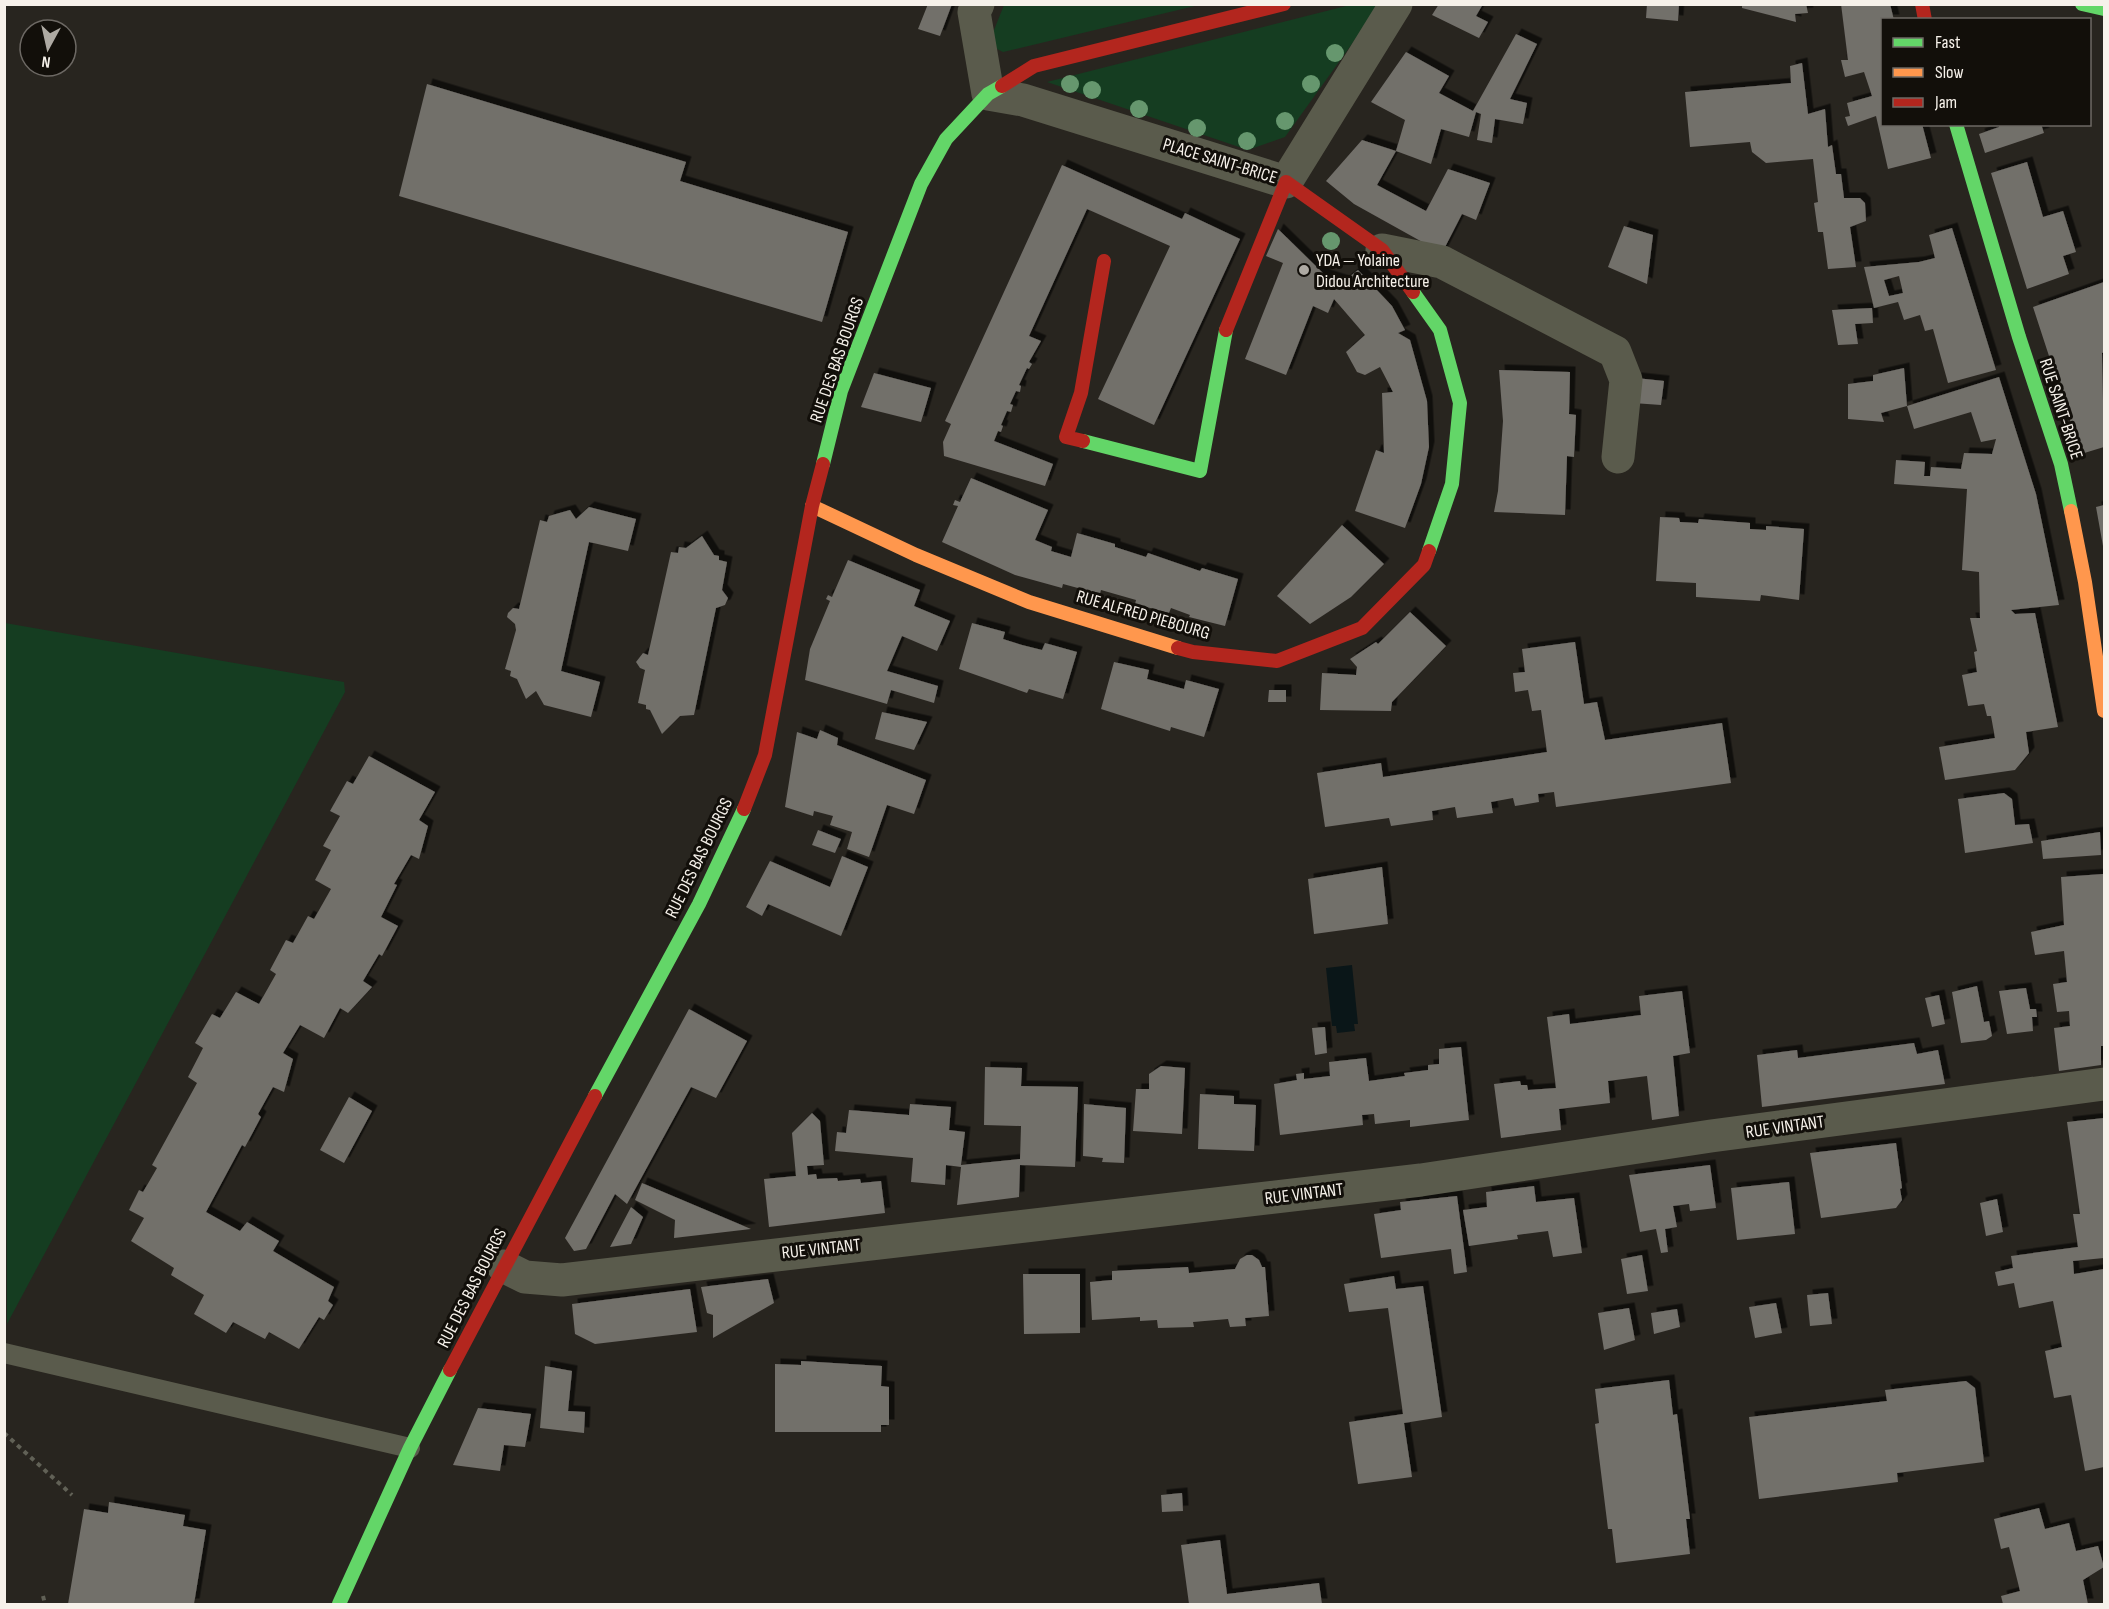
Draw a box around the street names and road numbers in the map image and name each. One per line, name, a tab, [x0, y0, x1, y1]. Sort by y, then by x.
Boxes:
street label: PLACE SAINT-BRICE	[1160, 134, 1280, 188]
street label: RUE DES BAS BOURGS	[806, 294, 868, 425]
street label: RUE SAINT-BRICE	[2035, 356, 2087, 462]
street label: RUE ALFRED PIEBOURG	[1074, 586, 1212, 644]
street label: RUE DES BAS BOURGS	[661, 794, 737, 922]
street label: RUE VINTANT	[1744, 1111, 1826, 1143]
street label: RUE VINTANT	[1263, 1179, 1345, 1209]
street label: RUE DES BAS BOURGS	[433, 1225, 511, 1351]
street label: RUE VINTANT	[781, 1234, 861, 1264]

